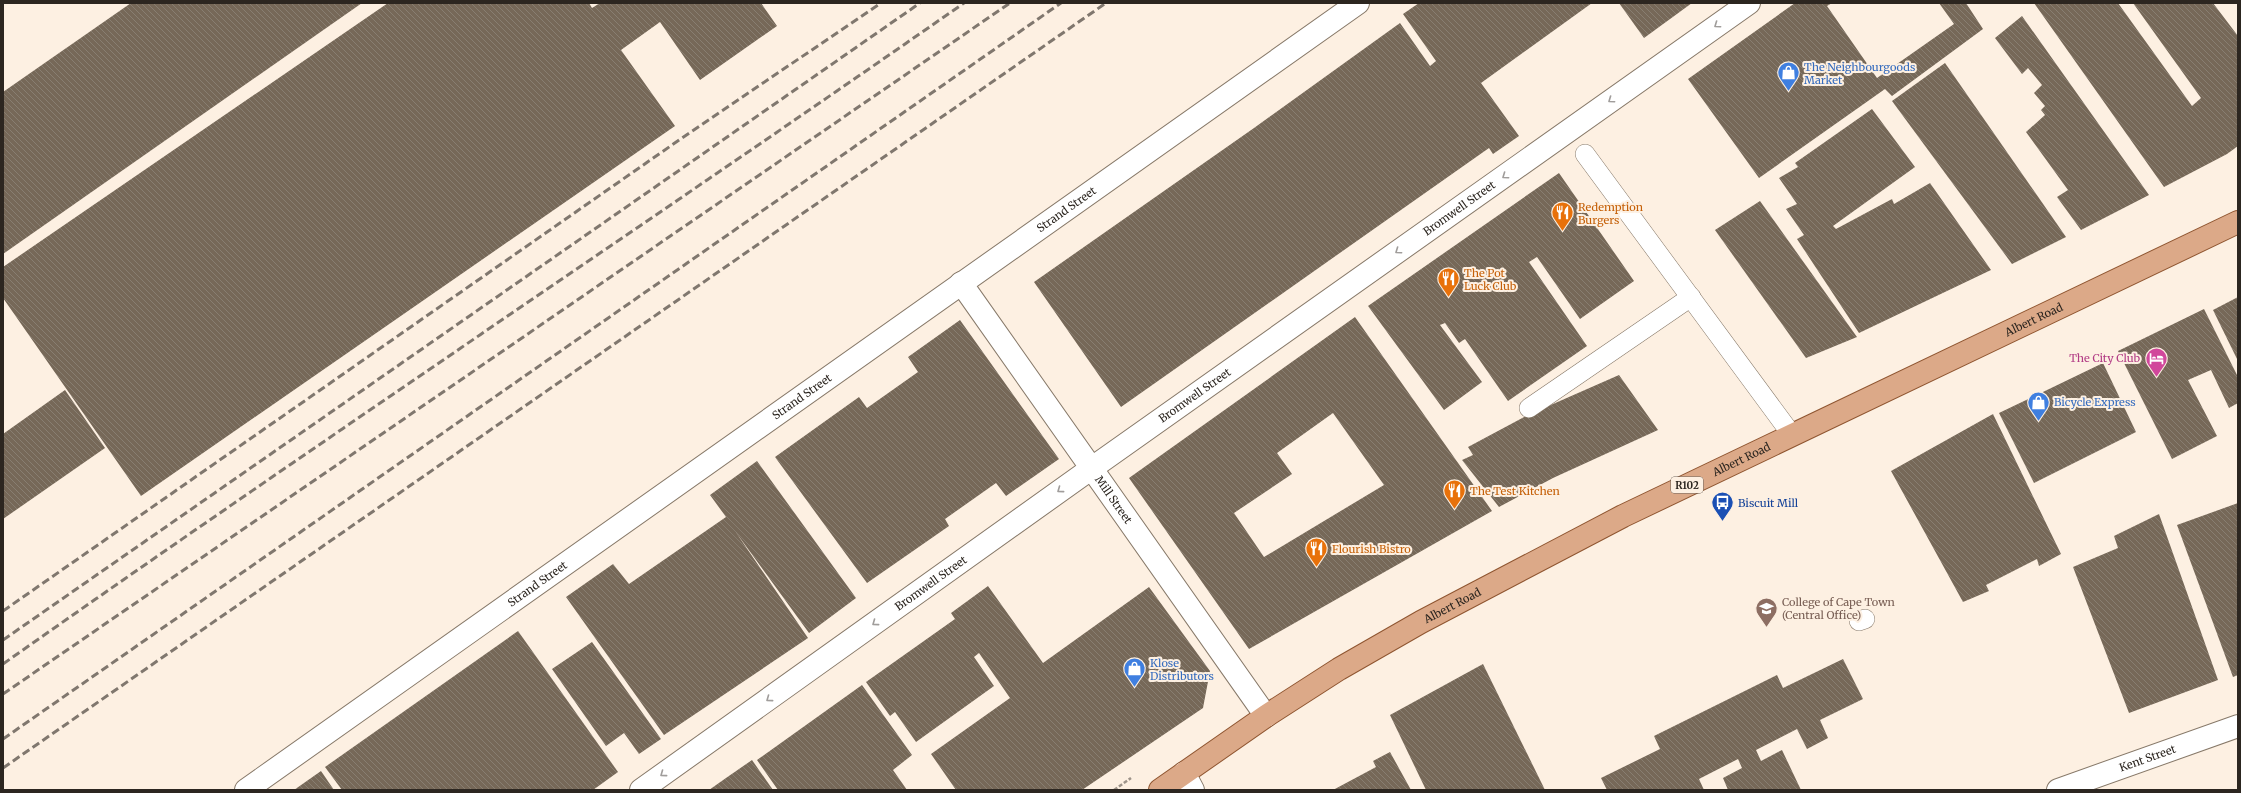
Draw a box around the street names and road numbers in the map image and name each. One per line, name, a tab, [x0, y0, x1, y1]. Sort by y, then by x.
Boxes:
street label: Bromwell Street	[1420, 177, 1499, 238]
street label: Strand Street	[1034, 183, 1099, 235]
street label: Albert Road	[2002, 300, 2065, 340]
street label: Bromwell Street	[1156, 365, 1234, 426]
street label: Strand Street	[769, 370, 835, 422]
street label: Albert Road	[1709, 439, 1773, 480]
street label: Mill Street	[1092, 473, 1136, 527]
road number: R102	[1671, 477, 1703, 493]
street label: Bromwell Street	[892, 552, 970, 614]
street label: Strand Street	[505, 558, 570, 610]
street label: Albert Road	[1421, 585, 1484, 627]
street label: Kent Street	[2117, 741, 2178, 775]

